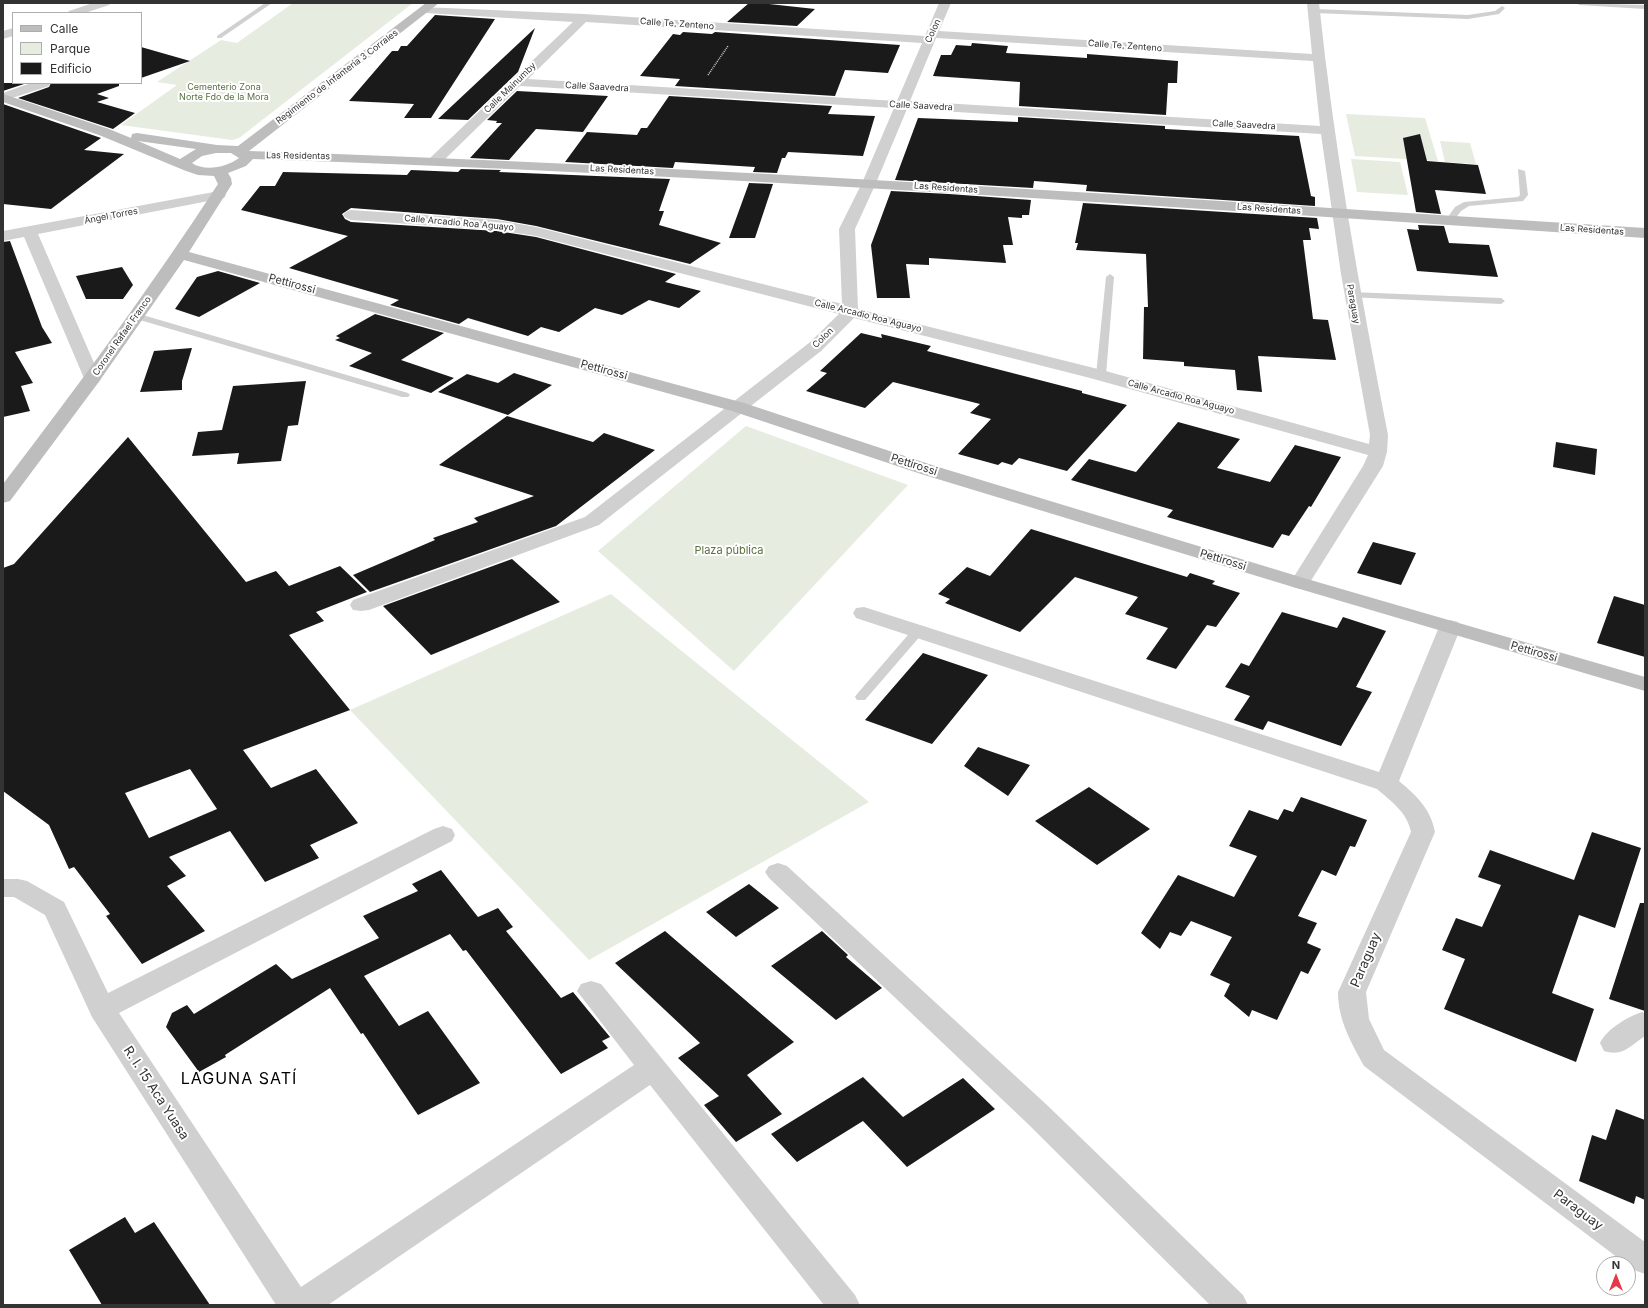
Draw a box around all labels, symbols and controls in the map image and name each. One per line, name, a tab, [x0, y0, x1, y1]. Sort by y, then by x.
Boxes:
legend	[12, 12, 142, 84]
street label: Calle Te. Zenteno	[640, 16, 714, 32]
street label: Colon	[923, 17, 943, 45]
text: Calle	[50, 21, 78, 36]
street label: Regimiento de Infanteria 3 Corrales	[274, 27, 400, 127]
street label: Calle Te. Zenteno	[1088, 38, 1162, 54]
text: Parque	[50, 41, 90, 56]
street label: Calle Mainumby	[482, 60, 538, 116]
text: Edificio	[50, 61, 92, 76]
street label: Calle Saavedra	[565, 80, 629, 94]
park label: Cementerio Zona Norte Fdo de la Mora	[179, 82, 269, 103]
street label: Calle Saavedra	[889, 99, 953, 113]
street label: Calle Saavedra	[1212, 118, 1276, 132]
street label: Las Residentas	[266, 150, 330, 162]
street label: Las Residentas	[590, 163, 654, 177]
street label: Las Residentas	[914, 180, 978, 196]
street label: Las Residentas	[1237, 201, 1301, 217]
street label: Ángel Torres	[83, 206, 139, 226]
street label: Calle Arcadio Roa Aguayo	[404, 213, 514, 233]
street label: Las Residentas	[1560, 222, 1624, 238]
street label: Pettirossi	[267, 271, 317, 297]
street label: Paraguay	[1344, 283, 1362, 325]
street label: Coronel Rafael Franco	[91, 294, 153, 378]
street label: Calle Arcadio Roa Aguayo	[813, 297, 923, 335]
street label: Colon	[810, 325, 836, 351]
street label: Pettirossi	[579, 357, 629, 383]
street label: Calle Arcadio Roa Aguayo	[1126, 378, 1236, 416]
street label: Pettirossi	[889, 451, 939, 479]
park label: Plaza pública	[694, 544, 764, 558]
street label: Pettirossi	[1198, 547, 1248, 573]
street label: Pettirossi	[1509, 639, 1559, 665]
street label: Paraguay	[1348, 930, 1384, 990]
street label: R. I. 15 Aca Yuasa	[120, 1043, 192, 1143]
district label: LAGUNA SATÍ	[181, 1069, 297, 1089]
street label: Paraguay	[1550, 1186, 1606, 1234]
north arrow	[1596, 1256, 1636, 1296]
text: N	[1612, 1258, 1620, 1272]

